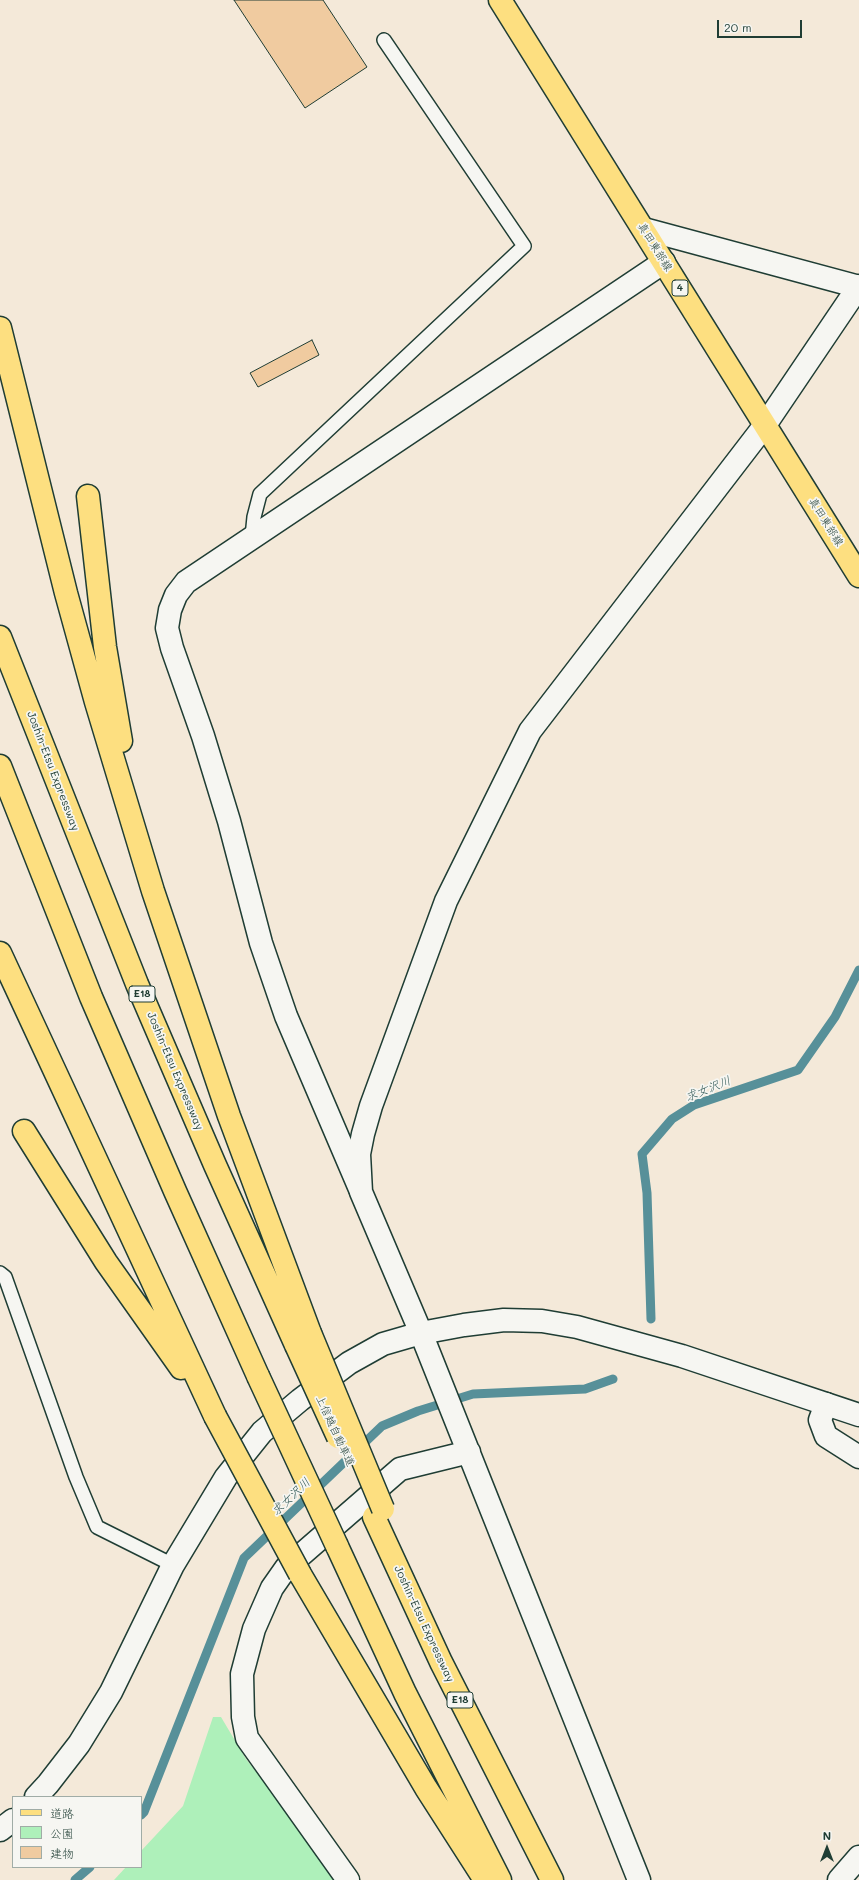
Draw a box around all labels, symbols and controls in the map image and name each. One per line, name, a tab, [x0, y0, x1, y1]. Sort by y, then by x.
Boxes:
scale bar	[719, 12, 804, 38]
text: 20 m	[724, 19, 752, 35]
street label: 真田東部線	[635, 220, 675, 274]
road number: 4	[672, 280, 688, 296]
street label: 真田東部線	[806, 495, 846, 549]
street label: Joshin-Etsu Expressway	[24, 709, 82, 833]
road number: E18	[129, 986, 155, 1002]
street label: Joshin-Etsu Expressway	[144, 1010, 206, 1132]
water label: 求女沢川	[683, 1073, 733, 1105]
street label: 上信越自動車道	[313, 1393, 357, 1469]
water label: 求女沢川	[269, 1475, 313, 1519]
street label: Joshin-Etsu Expressway	[391, 1564, 457, 1684]
road number: E18	[447, 1692, 473, 1708]
legend	[12, 1796, 142, 1868]
text: 道路	[50, 1805, 74, 1821]
text: 公園	[50, 1825, 74, 1841]
north arrow	[807, 1828, 847, 1868]
text: N	[823, 1828, 831, 1843]
text: 建物	[50, 1845, 74, 1861]

